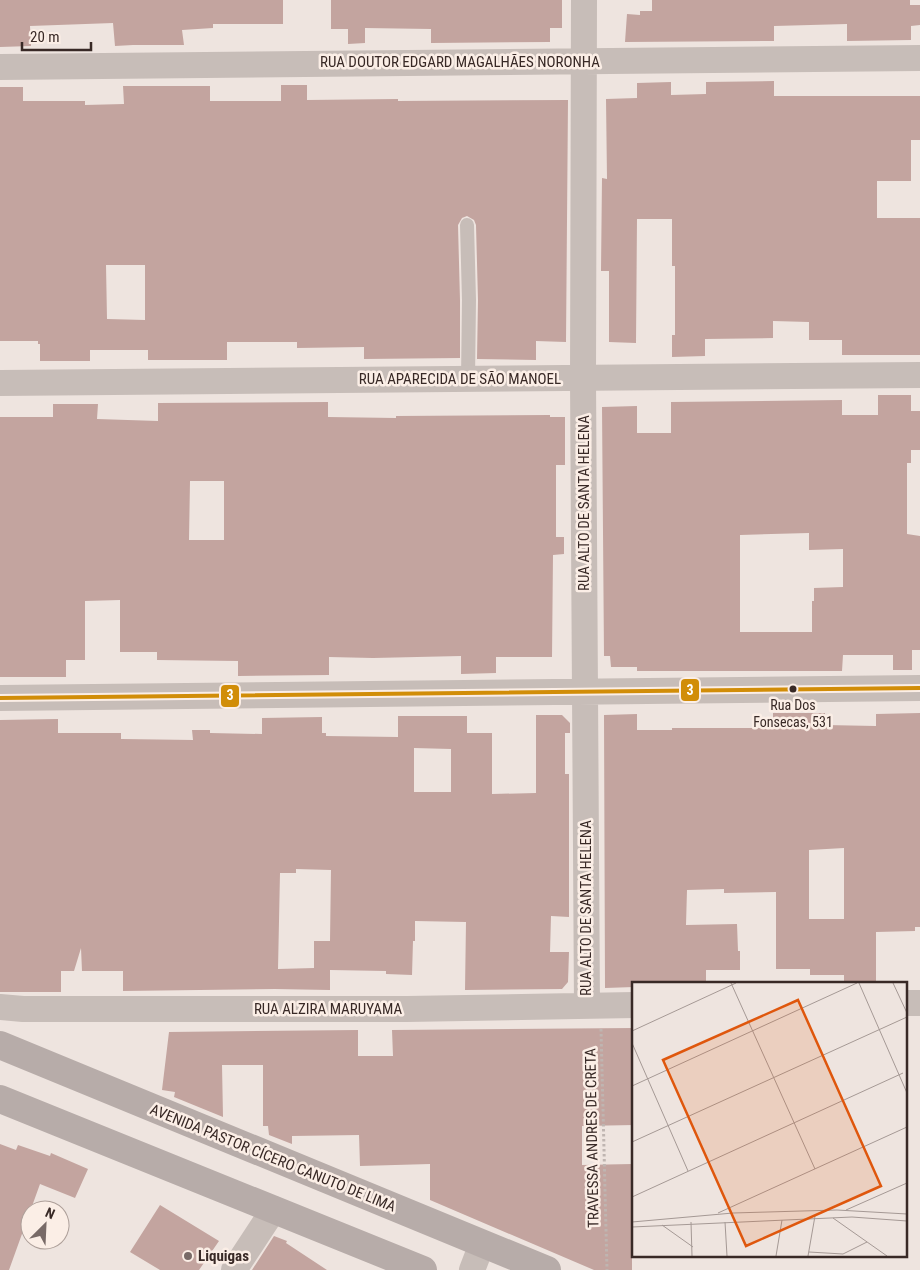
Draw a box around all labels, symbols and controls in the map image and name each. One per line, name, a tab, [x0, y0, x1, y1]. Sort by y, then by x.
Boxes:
scale bar	[22, 20, 91, 52]
text: 20 m	[30, 28, 60, 46]
street label: RUA DOUTOR EDGARD MAGALHÃES NORONHA	[320, 53, 600, 71]
street label: RUA APARECIDA DE SÃO MANOEL	[359, 370, 561, 388]
street label: RUA ALTO DE SANTA HELENA	[575, 415, 593, 591]
line badge: 3	[680, 678, 700, 702]
text: 3	[686, 682, 694, 698]
line badge: 3	[220, 684, 240, 708]
marker: Rua Dos Fonsecas, 531	[788, 684, 798, 694]
text: 3	[226, 687, 234, 703]
place label: Rua Dos Fonsecas, 531	[753, 697, 833, 730]
street label: RUA ALTO DE SANTA HELENA	[577, 820, 595, 996]
inset map	[632, 982, 908, 1258]
street label: RUA ALZIRA MARUYAMA	[254, 1000, 402, 1018]
street label: TRAVESSA ANDRES DE CRETA	[581, 1048, 603, 1228]
street label: AVENIDA PASTOR CÍCERO CANUTO DE LIMA	[148, 1100, 399, 1216]
north arrow	[20, 1200, 70, 1250]
text: N	[43, 1204, 57, 1222]
place label: Liquigas	[198, 1247, 249, 1265]
marker: Liquigas	[182, 1250, 194, 1262]

